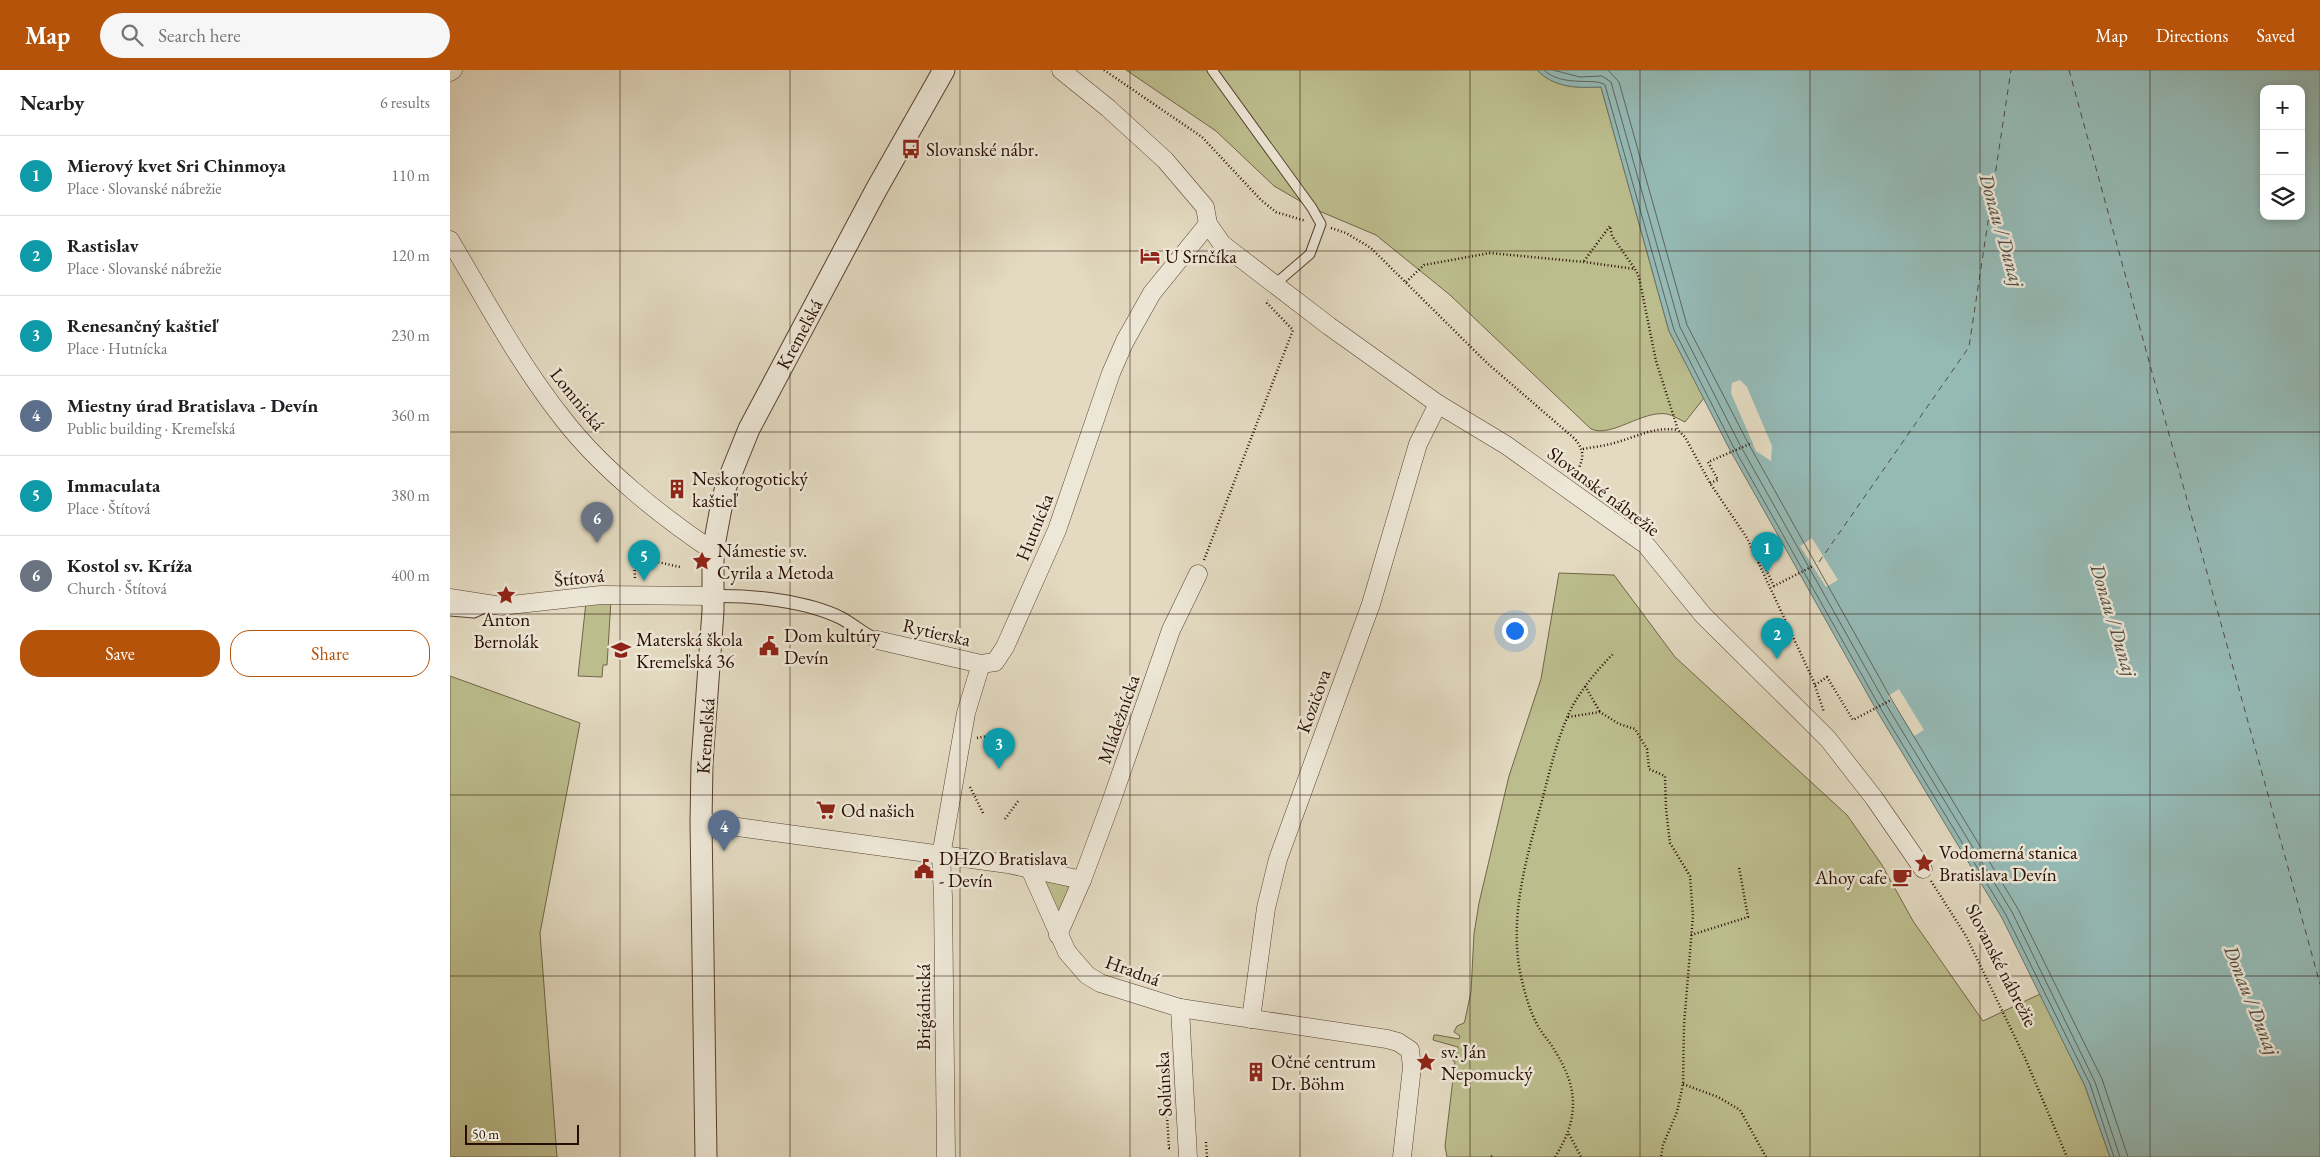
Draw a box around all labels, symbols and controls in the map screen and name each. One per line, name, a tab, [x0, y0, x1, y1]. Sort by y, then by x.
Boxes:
search box	[100, 13, 450, 58]
text: Map	[25, 20, 70, 51]
icon: search	[118, 21, 146, 49]
text: Search here	[158, 23, 241, 48]
text: Map	[2096, 24, 2128, 47]
text: Directions	[2156, 24, 2228, 47]
text: Saved	[2256, 24, 2295, 47]
map controls	[2260, 85, 2305, 220]
button: +	[2260, 85, 2305, 130]
text: Nearby	[20, 89, 84, 116]
text: 6 results	[380, 92, 430, 113]
button: −	[2260, 130, 2305, 175]
place label: Slovanské nábr.	[926, 137, 1039, 162]
bus stop icon: Slovanské nábr.	[900, 138, 922, 160]
text: Mierový kvet Sri Chinmoya	[67, 153, 286, 178]
text: 1	[32, 165, 40, 186]
text: 110 m	[391, 165, 430, 186]
water label: Donau / Dunaj	[1973, 169, 2031, 291]
button: layers	[2260, 175, 2305, 220]
text: Place · Slovanské nábrežie	[67, 178, 222, 199]
text: Rastislav	[67, 233, 139, 258]
place label: U Srnčíka	[1165, 244, 1237, 269]
text: 2	[32, 245, 40, 266]
text: 120 m	[391, 245, 430, 266]
hotel icon: U Srnčíka	[1139, 245, 1161, 267]
text: Place · Slovanské nábrežie	[67, 258, 222, 279]
street label: Kremeľská	[770, 294, 829, 374]
text: Renesančný kaštieľ	[67, 313, 218, 338]
text: 3	[32, 325, 40, 346]
text: 230 m	[391, 325, 430, 346]
text: Place · Hutnícka	[67, 338, 167, 359]
street label: Lomnická	[545, 363, 611, 436]
text: Miestny úrad Bratislava - Devín	[67, 393, 318, 418]
text: 4	[32, 405, 40, 426]
text: 360 m	[391, 405, 430, 426]
text: Public building · Kremeľská	[67, 418, 235, 439]
street label: Slovanské nábrežie	[1542, 441, 1665, 542]
place label: Neskorogotický kaštieľ	[692, 466, 809, 513]
text: Immaculata	[67, 473, 160, 498]
building icon: Neskorogotický kaštieľ	[666, 478, 688, 500]
text: 5	[32, 485, 40, 506]
text: 380 m	[391, 485, 430, 506]
street label: Hutnícka	[1010, 490, 1059, 564]
text: Place · Štítová	[67, 498, 150, 519]
pin: 6	[581, 502, 613, 543]
pin: 1	[1751, 532, 1783, 573]
place label: Námestie sv. Cyrila a Metoda	[717, 538, 834, 585]
pin: 5	[628, 540, 660, 581]
place icon: Námestie sv. Cyrila a Metoda	[691, 550, 713, 572]
text: Kostol sv. Kríža	[67, 553, 192, 578]
water label: Donau / Dunaj	[2084, 560, 2144, 681]
street label: Štítová	[553, 562, 606, 593]
text: 6	[32, 565, 40, 586]
text: 400 m	[391, 565, 430, 586]
text: Church · Štítová	[67, 578, 167, 599]
place icon: Anton Bernolák	[495, 584, 517, 606]
place label: Anton Bernolák	[473, 607, 540, 654]
street label: Rytierska	[901, 613, 974, 653]
your location	[1502, 618, 1528, 644]
pin: 2	[1761, 618, 1793, 659]
place label: Dom kultúry Devín	[784, 623, 881, 670]
place label: Materská škola Kremeľská 36	[636, 627, 743, 674]
button: Save	[20, 630, 220, 677]
button: Share	[230, 630, 430, 677]
public building icon: Dom kultúry Devín	[758, 635, 780, 657]
school or university icon: Materská škola Kremeľská 36	[610, 639, 632, 661]
street label: Kozičova	[1290, 666, 1337, 736]
street label: Mládežnícka	[1092, 671, 1145, 767]
street label: Kremeľská	[690, 697, 721, 775]
pin: 3	[983, 728, 1015, 769]
place label: Od našich	[841, 798, 915, 823]
supermarket icon: Od našich	[815, 799, 837, 821]
pin: 4	[708, 810, 740, 851]
place label: Vodomerná stanica Bratislava Devín	[1939, 840, 2078, 887]
place label: DHZO Bratislava - Devín	[939, 846, 1068, 893]
place icon: Vodomerná stanica Bratislava Devín	[1913, 852, 1935, 874]
public building icon: DHZO Bratislava - Devín	[913, 858, 935, 880]
place label: Ahoy cafe	[1814, 865, 1887, 890]
cafe icon: Ahoy cafe	[1891, 866, 1913, 888]
street label: Slovanské nábrežie	[1960, 899, 2043, 1031]
water label: Donau / Dunaj	[2218, 940, 2287, 1061]
street label: Hradná	[1102, 949, 1164, 992]
street label: Brigádnická	[911, 963, 936, 1050]
place label: sv. Ján Nepomucký	[1441, 1039, 1533, 1086]
place label: Očné centrum Dr. Böhm	[1271, 1049, 1376, 1096]
street label: Solúnska	[1149, 1050, 1178, 1117]
place icon: sv. Ján Nepomucký	[1415, 1051, 1437, 1073]
building icon: Očné centrum Dr. Böhm	[1245, 1061, 1267, 1083]
scale bar	[465, 1122, 579, 1145]
text: 50 m	[472, 1125, 499, 1143]

